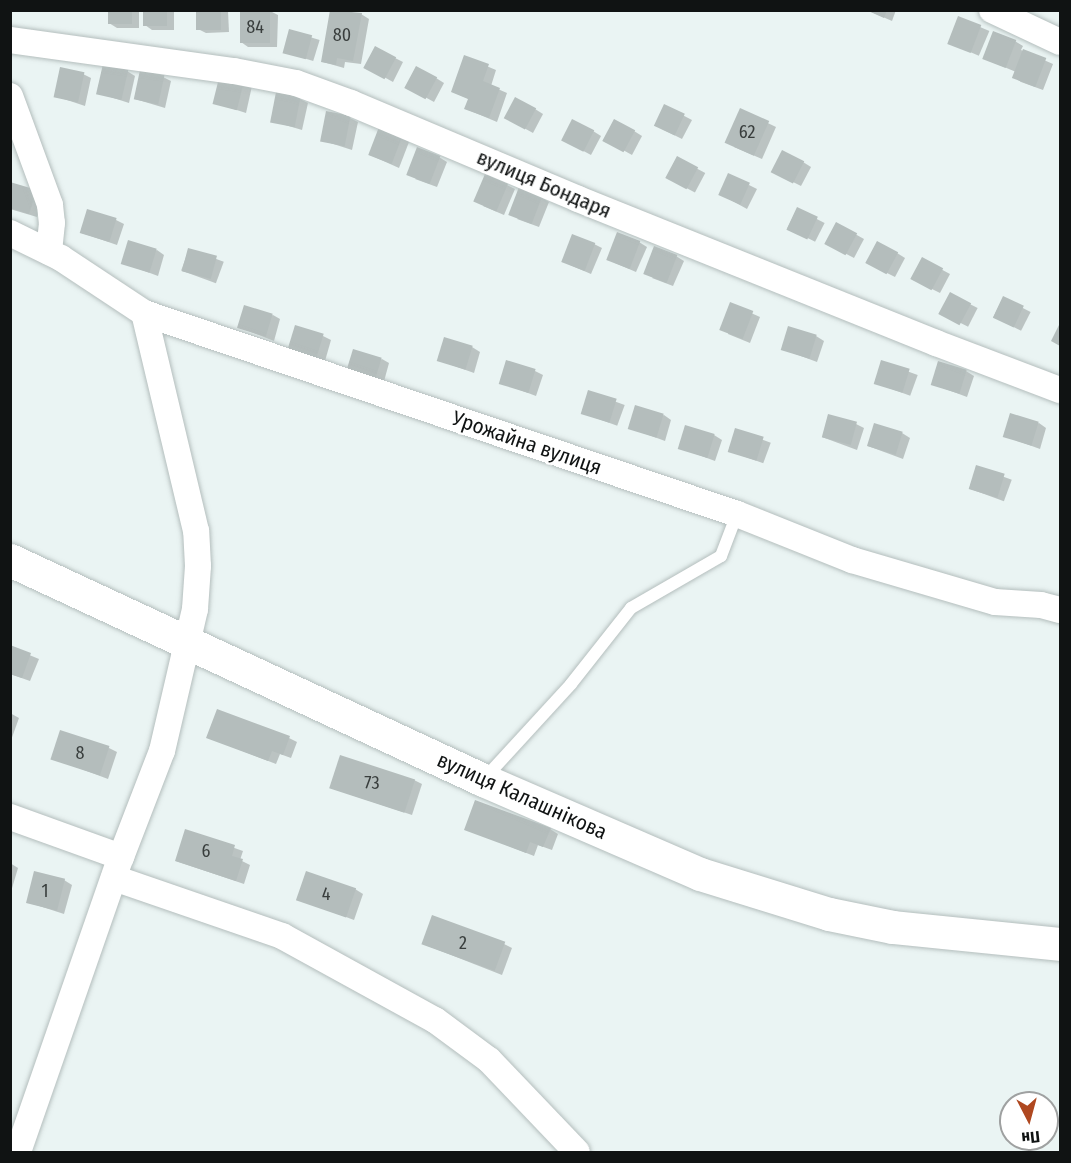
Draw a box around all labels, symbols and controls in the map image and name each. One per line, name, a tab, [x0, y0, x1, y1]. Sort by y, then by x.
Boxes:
house number: 84	[246, 16, 264, 38]
house number: 80	[333, 24, 351, 46]
house number: 62	[739, 121, 755, 143]
street label: вулиця Бондаря	[473, 144, 615, 224]
street label: Урожайна вулиця	[449, 406, 605, 480]
house number: 8	[76, 742, 84, 764]
street label: вулиця Калашнікова	[433, 747, 611, 845]
house number: 73	[364, 772, 380, 794]
house number: 6	[202, 840, 210, 862]
house number: 1	[41, 880, 49, 902]
house number: 4	[322, 883, 330, 905]
house number: 2	[459, 932, 467, 954]
north arrow	[999, 1091, 1059, 1151]
text: Пн	[1021, 1127, 1041, 1148]

